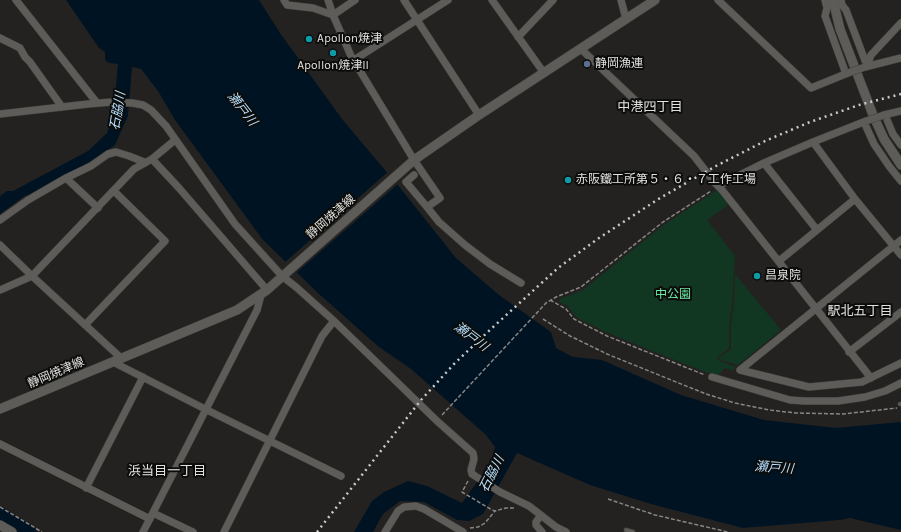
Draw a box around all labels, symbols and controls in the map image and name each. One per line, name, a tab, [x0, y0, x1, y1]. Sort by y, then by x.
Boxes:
place label: Apollon焼津	[317, 32, 382, 46]
marker: Apollon焼津	[304, 34, 314, 44]
marker: Apollon焼津II	[328, 48, 338, 58]
place label: 静岡漁連	[595, 57, 643, 71]
place label: Apollon焼津II	[297, 59, 369, 73]
marker: 静岡漁連	[582, 59, 592, 69]
water label: 瀬戸川	[224, 89, 260, 129]
water label: 石脇川	[107, 91, 129, 131]
district label: 中港四丁目	[618, 99, 682, 115]
place label: 赤阪鐵工所第５・６・７工作工場	[576, 173, 756, 187]
marker: 赤阪鐵工所第５・６・７工作工場	[563, 175, 573, 185]
street label: 静岡焼津線	[304, 192, 358, 242]
place label: 昌泉院	[765, 269, 801, 283]
marker: 昌泉院	[752, 271, 762, 281]
park label: 中公園	[655, 288, 691, 302]
district label: 駅北五丁目	[828, 303, 892, 319]
water label: 瀬戸川	[451, 319, 491, 355]
street label: 静岡焼津線	[26, 355, 86, 391]
water label: 石脇川	[476, 453, 508, 495]
water label: 瀬戸川	[754, 459, 794, 477]
district label: 浜当目一丁目	[128, 463, 206, 479]

